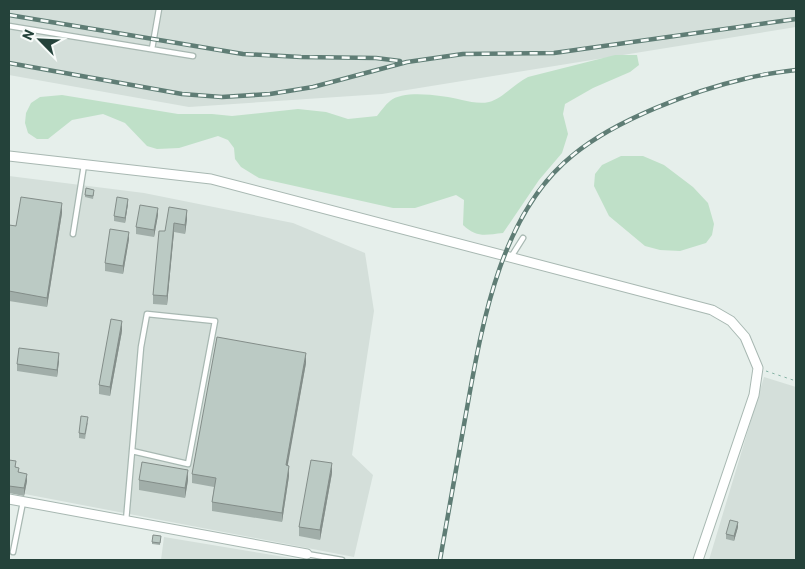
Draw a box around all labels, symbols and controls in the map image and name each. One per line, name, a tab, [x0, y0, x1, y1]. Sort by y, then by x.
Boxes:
north arrow	[15, 15, 65, 65]
text: N	[18, 27, 37, 42]

